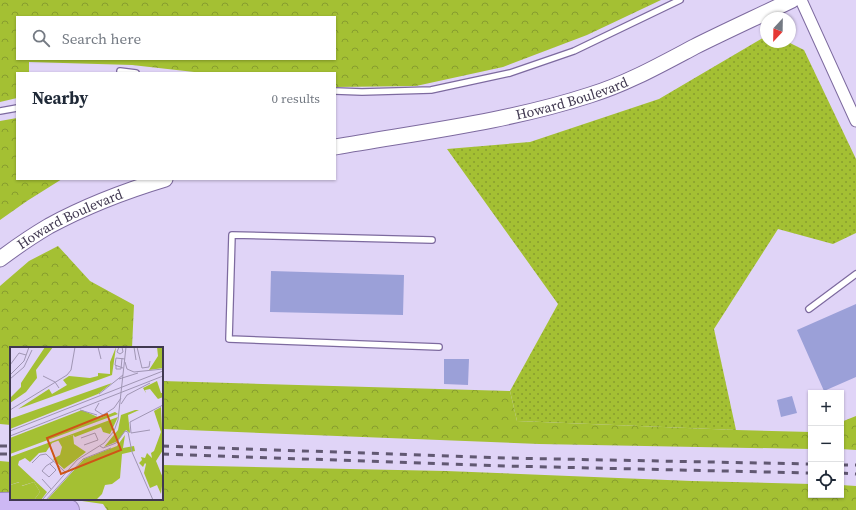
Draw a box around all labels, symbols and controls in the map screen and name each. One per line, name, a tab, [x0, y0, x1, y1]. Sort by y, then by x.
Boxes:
north arrow	[760, 12, 796, 48]
search box	[16, 16, 336, 60]
icon: search	[30, 27, 52, 49]
text: Search here	[62, 28, 141, 49]
street label: Howard Boulevard	[514, 72, 631, 125]
text: Nearby	[32, 86, 88, 110]
text: 0 results	[272, 90, 320, 107]
street label: Howard Boulevard	[13, 184, 126, 254]
inset map	[10, 347, 163, 500]
map controls	[808, 390, 844, 498]
button: +	[808, 390, 844, 426]
button: −	[808, 426, 844, 462]
button: locate	[808, 462, 844, 498]

